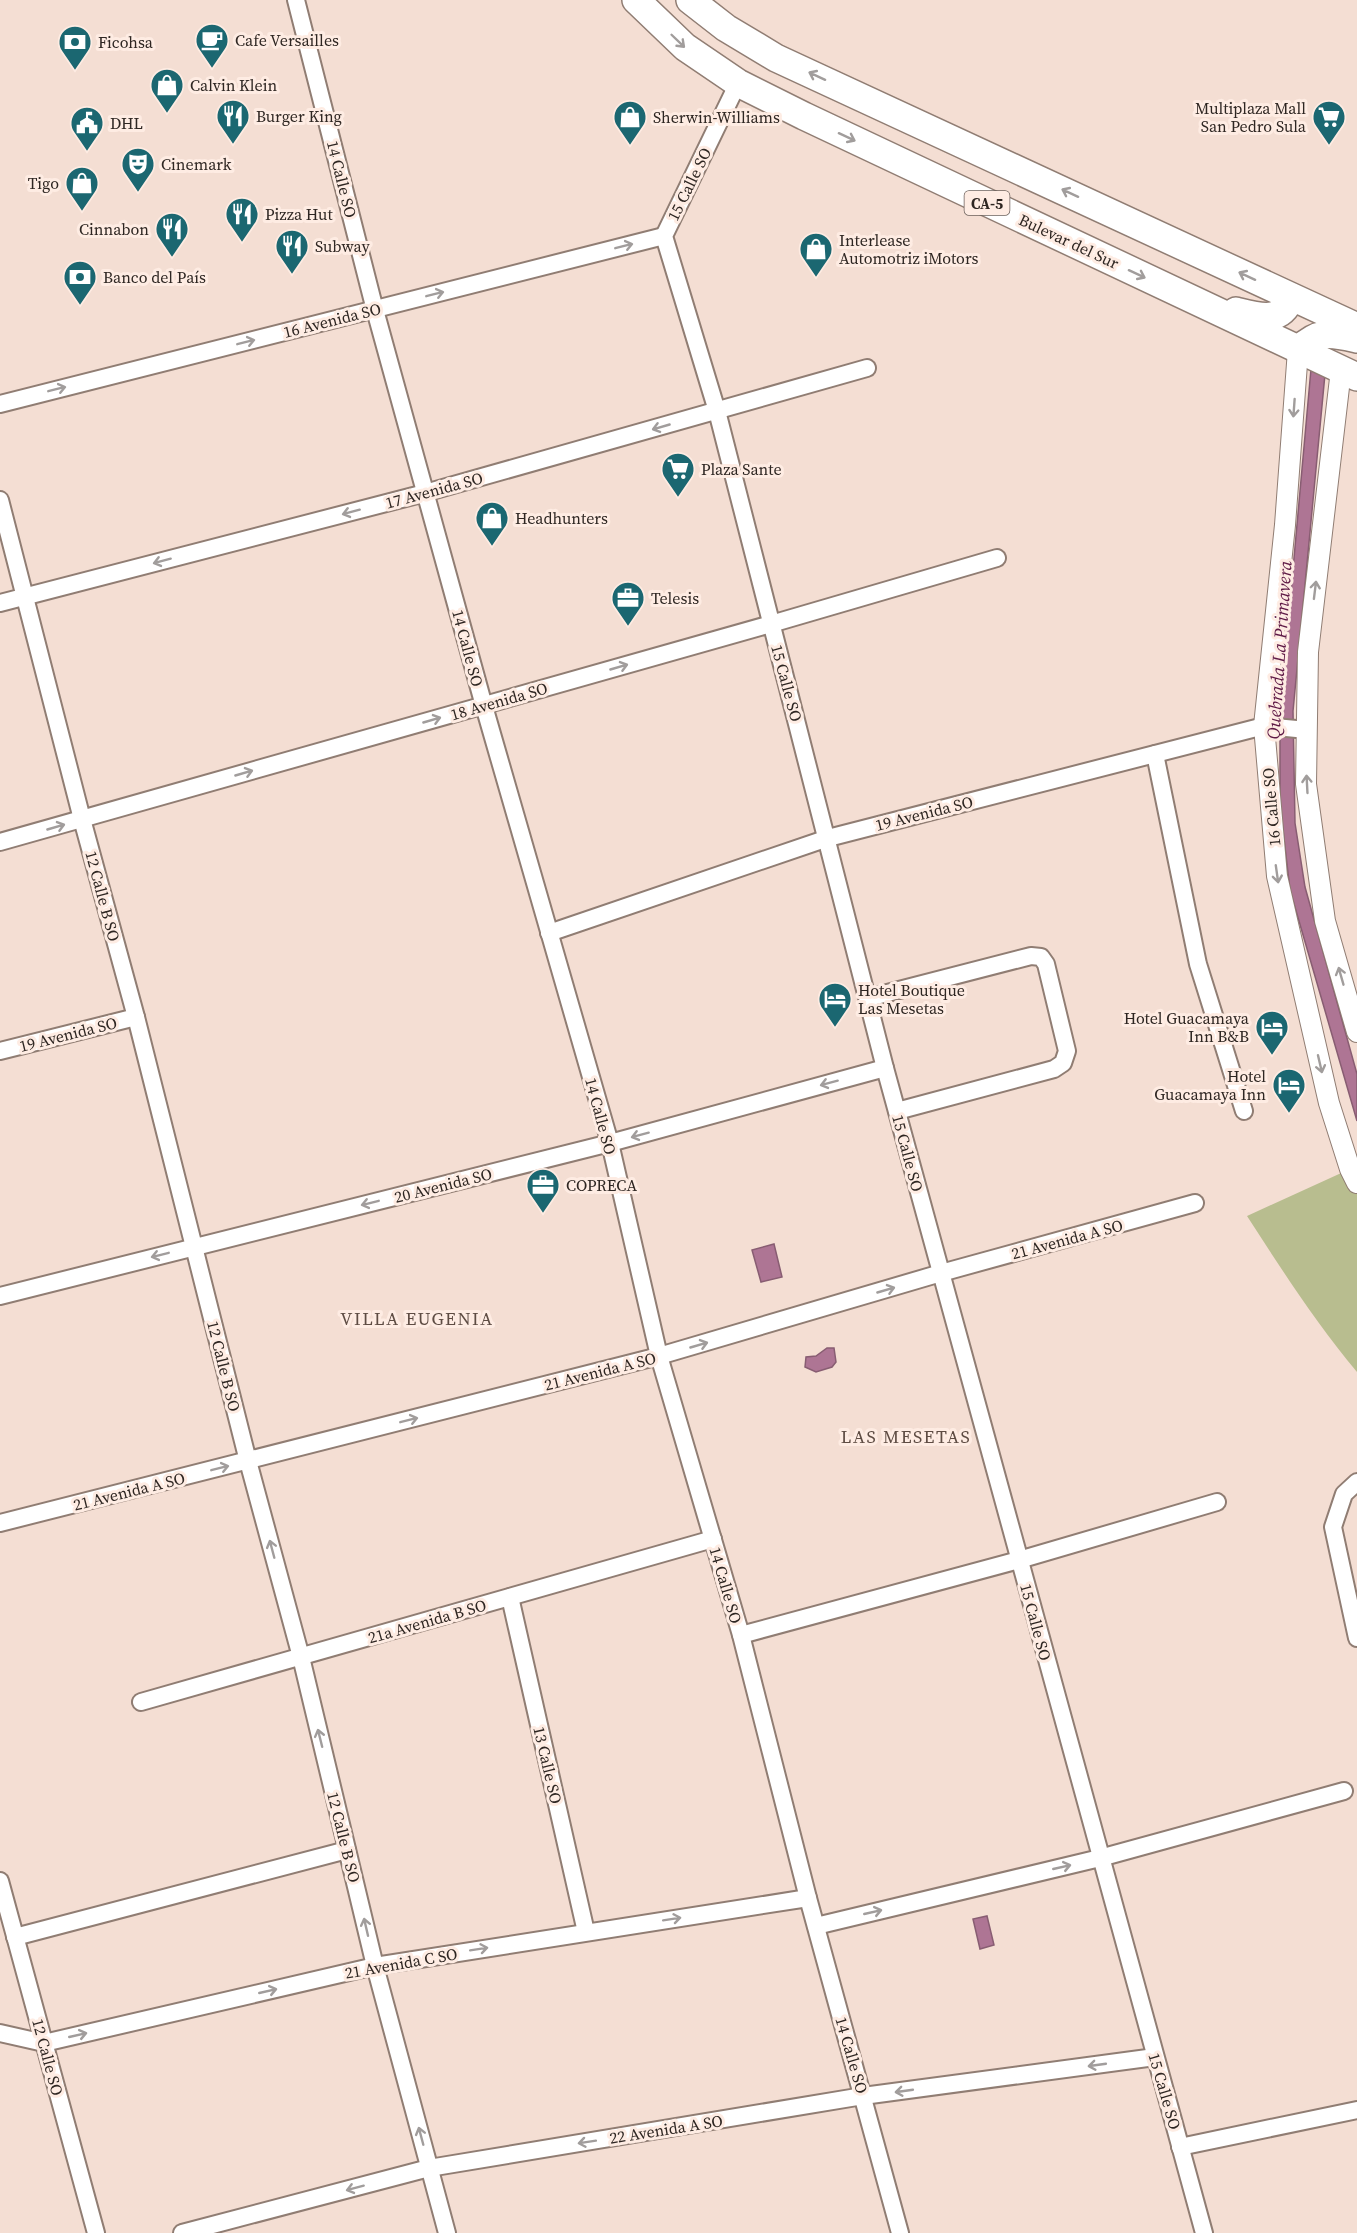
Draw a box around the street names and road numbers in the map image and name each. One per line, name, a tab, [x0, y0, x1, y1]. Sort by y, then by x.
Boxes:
street label: 14 Calle SO	[322, 138, 362, 220]
street label: 15 Calle SO	[662, 144, 716, 224]
road number: CA-5	[964, 191, 1010, 215]
street label: Bulevar del Sur	[1015, 208, 1123, 274]
street label: 16 Avenida SO	[281, 297, 383, 343]
street label: 17 Avenida SO	[383, 466, 485, 514]
street label: 14 Calle SO	[447, 607, 489, 689]
street label: 15 Calle SO	[766, 642, 808, 724]
street label: 18 Avenida SO	[448, 677, 550, 725]
street label: 16 Calle SO	[1257, 767, 1285, 847]
street label: 19 Avenida SO	[873, 790, 975, 836]
street label: 12 Calle B SO	[80, 848, 126, 944]
street label: 19 Avenida SO	[17, 1011, 119, 1057]
street label: 14 Calle SO	[580, 1075, 622, 1157]
street label: 15 Calle SO	[887, 1112, 929, 1194]
street label: 20 Avenida SO	[392, 1162, 494, 1208]
street label: 21 Avenida A SO	[1009, 1214, 1125, 1264]
street label: 12 Calle B SO	[202, 1318, 246, 1414]
street label: 21 Avenida A SO	[542, 1346, 658, 1396]
street label: 21 Avenida A SO	[71, 1466, 187, 1516]
street label: 14 Calle SO	[705, 1544, 747, 1626]
street label: 15 Calle SO	[1015, 1581, 1057, 1663]
street label: 21a Avenida B SO	[365, 1594, 489, 1648]
street label: 13 Calle SO	[528, 1724, 568, 1806]
street label: 12 Calle B SO	[322, 1789, 366, 1885]
street label: 21 Avenida C SO	[343, 1942, 459, 1984]
street label: 14 Calle SO	[831, 2014, 873, 2096]
street label: 12 Calle SO	[27, 2016, 69, 2098]
street label: 15 Calle SO	[1144, 2050, 1186, 2132]
street label: 22 Avenida A SO	[608, 2109, 724, 2149]

